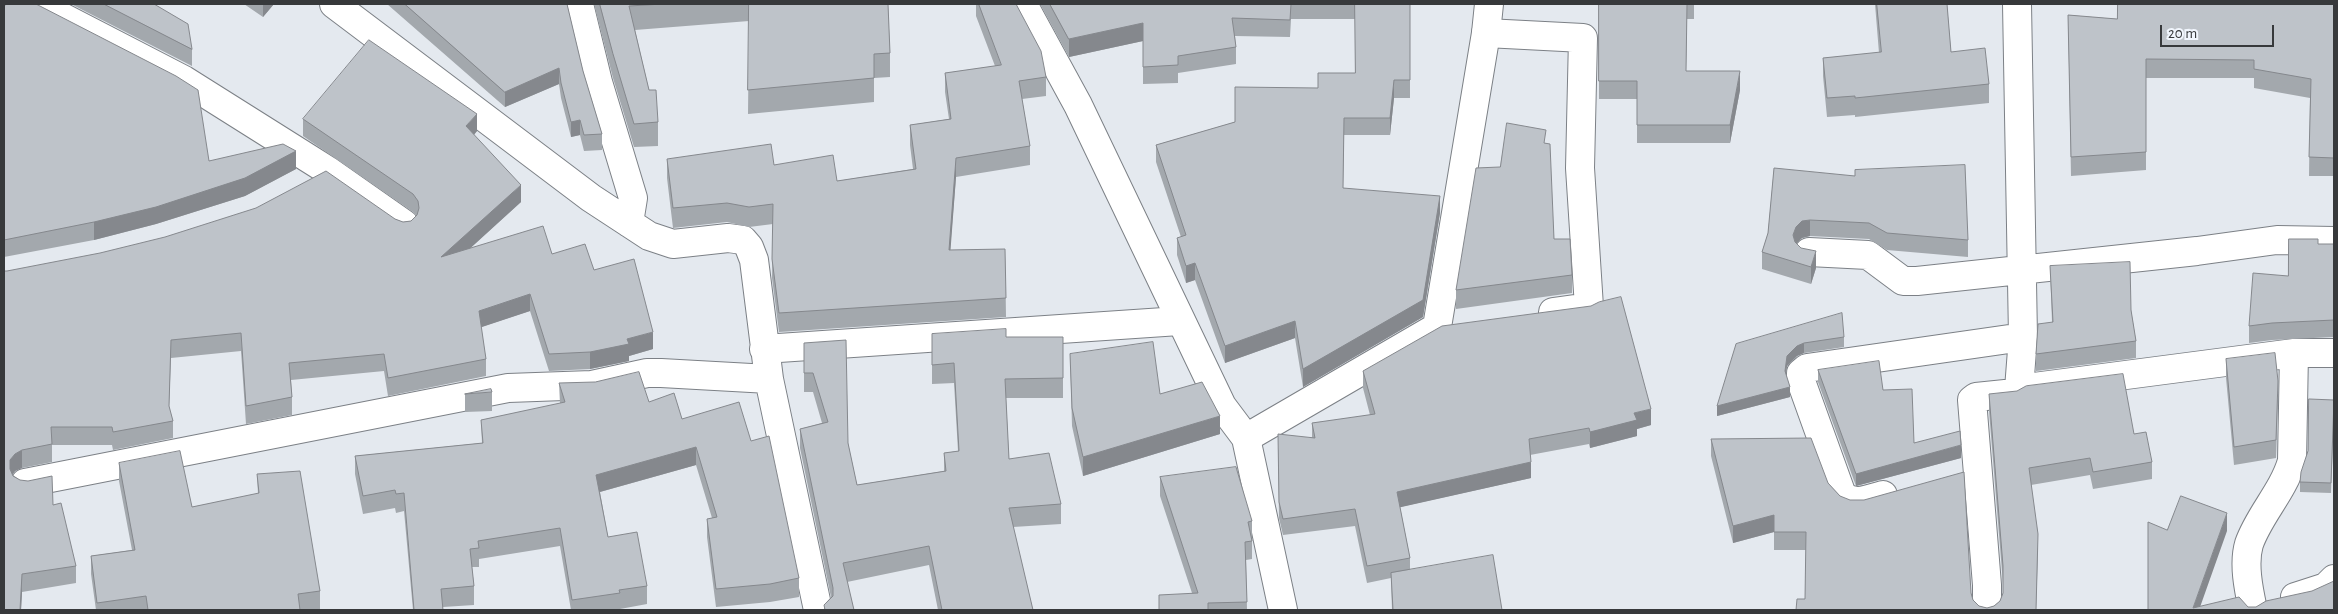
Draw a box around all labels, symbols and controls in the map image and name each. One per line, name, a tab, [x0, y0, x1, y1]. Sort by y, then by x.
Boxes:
scale bar	[2163, 15, 2277, 47]
text: 20 m	[2168, 26, 2197, 41]

